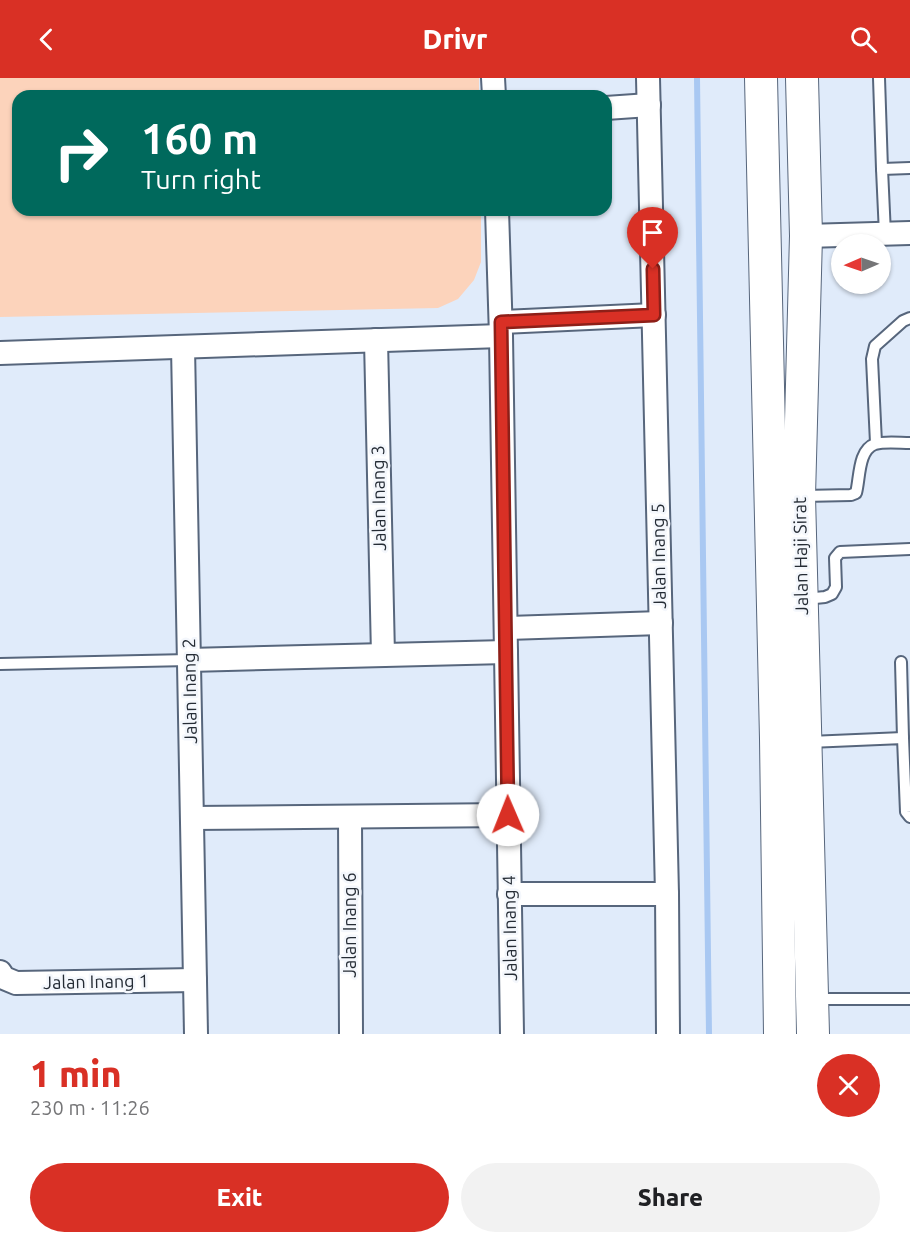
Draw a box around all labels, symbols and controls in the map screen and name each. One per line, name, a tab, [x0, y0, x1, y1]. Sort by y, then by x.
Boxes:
icon: back	[30, 23, 63, 56]
icon: search	[847, 23, 880, 56]
text: Drivr	[423, 24, 487, 54]
icon: right	[42, 114, 120, 192]
text: 160 m	[141, 115, 258, 162]
text: Turn right	[141, 164, 261, 194]
pin	[627, 207, 678, 269]
icon: arrive	[636, 216, 669, 249]
north arrow	[831, 234, 891, 294]
map controls	[831, 234, 891, 294]
street label: Jalan Inang 3	[367, 445, 389, 551]
street label: Jalan Haji Sirat	[789, 497, 811, 615]
street label: Jalan Inang 5	[647, 503, 669, 609]
street label: Jalan Inang 2	[178, 638, 200, 744]
position arrow	[476, 783, 540, 847]
street label: Jalan Inang 6	[339, 872, 359, 978]
street label: Jalan Inang 4	[498, 875, 520, 981]
street label: Jalan Inang 1	[43, 970, 149, 992]
text: 1 min	[30, 1053, 122, 1094]
button: close	[817, 1054, 880, 1117]
text: 230 m · 11:26	[30, 1096, 150, 1119]
button: Exit	[30, 1163, 449, 1232]
button: Share	[461, 1163, 880, 1232]

